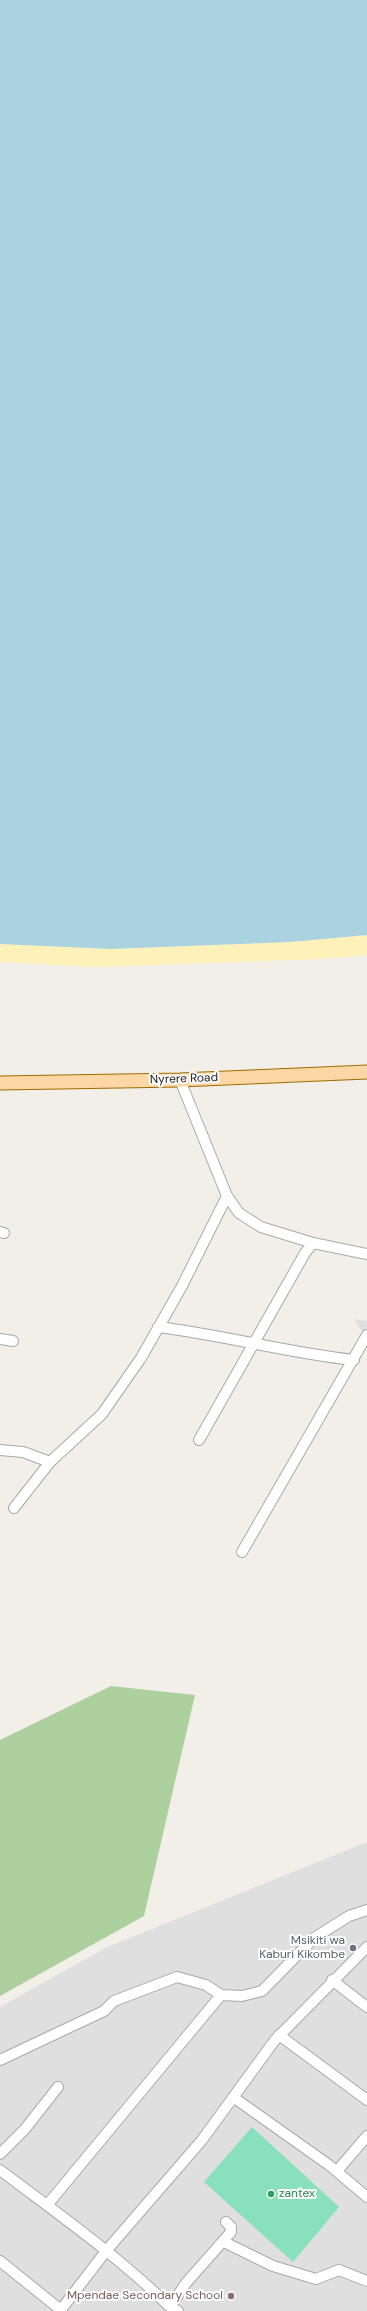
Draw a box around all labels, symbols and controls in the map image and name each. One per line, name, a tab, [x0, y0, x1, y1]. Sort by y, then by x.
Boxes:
street label: Nyrere Road	[150, 1071, 218, 1087]
place label: Msikiti wa Kaburi Kikombe	[259, 1934, 345, 1962]
marker: Msikiti wa Kaburi Kikombe	[348, 1943, 358, 1953]
place label: zantex	[279, 2187, 315, 2201]
marker: zantex	[266, 2189, 276, 2199]
place label: Mpendae Secondary School	[67, 2289, 223, 2303]
marker: Mpendae Secondary School	[226, 2291, 236, 2301]

